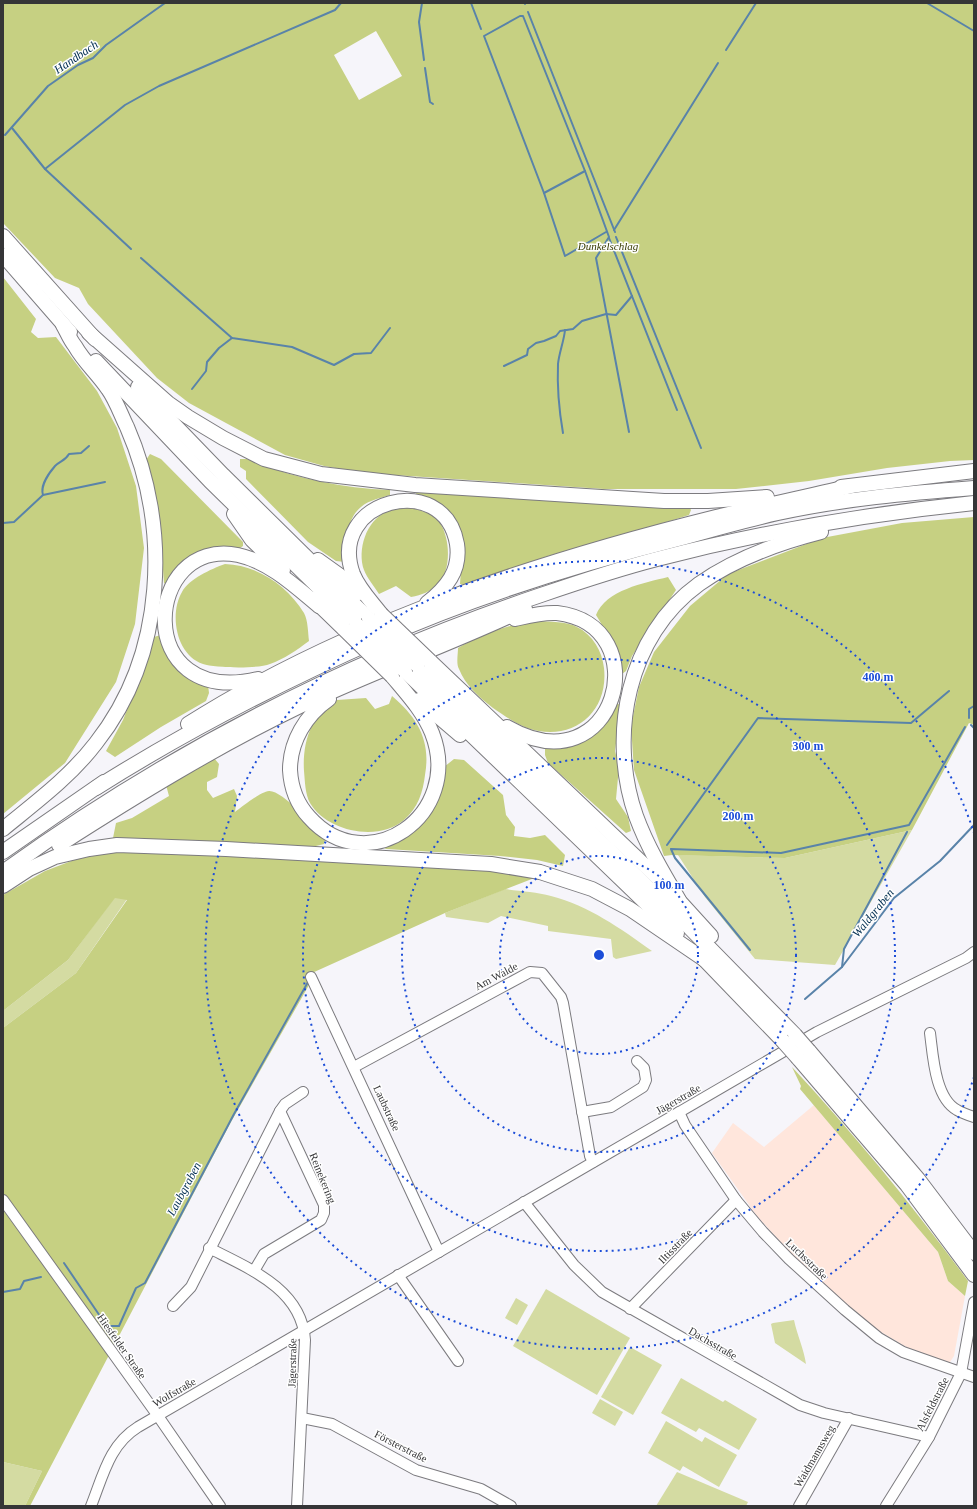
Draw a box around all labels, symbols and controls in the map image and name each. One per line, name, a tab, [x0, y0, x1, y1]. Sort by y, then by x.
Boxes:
water label: Handbach	[51, 37, 101, 77]
park label: Dunkelschlag	[577, 240, 639, 252]
text: 400 m	[863, 670, 894, 684]
text: 300 m	[793, 739, 824, 753]
text: 200 m	[723, 809, 754, 823]
text: 100 m	[654, 878, 685, 892]
water label: Waldgraben	[849, 886, 897, 940]
centre of rings	[592, 948, 606, 962]
street label: Am Walde	[472, 960, 520, 992]
street label: Jägerstraße	[654, 1081, 703, 1117]
street label: Laubstraße	[371, 1083, 403, 1133]
street label: Reinekering	[307, 1151, 339, 1206]
water label: Laubgraben	[164, 1160, 204, 1219]
street label: Iltisstraße	[656, 1226, 694, 1266]
street label: Luchsstraße	[784, 1236, 830, 1282]
street label: Hiesfelder Straße	[95, 1311, 149, 1381]
street label: Dachsstraße	[687, 1324, 739, 1362]
street label: Jägerstraße	[286, 1338, 298, 1388]
street label: Wolfstraße	[150, 1375, 198, 1409]
street label: Alsfeldstraße	[913, 1375, 951, 1433]
street label: Waidmannsweg	[791, 1422, 837, 1489]
street label: Försterstraße	[373, 1428, 429, 1464]

